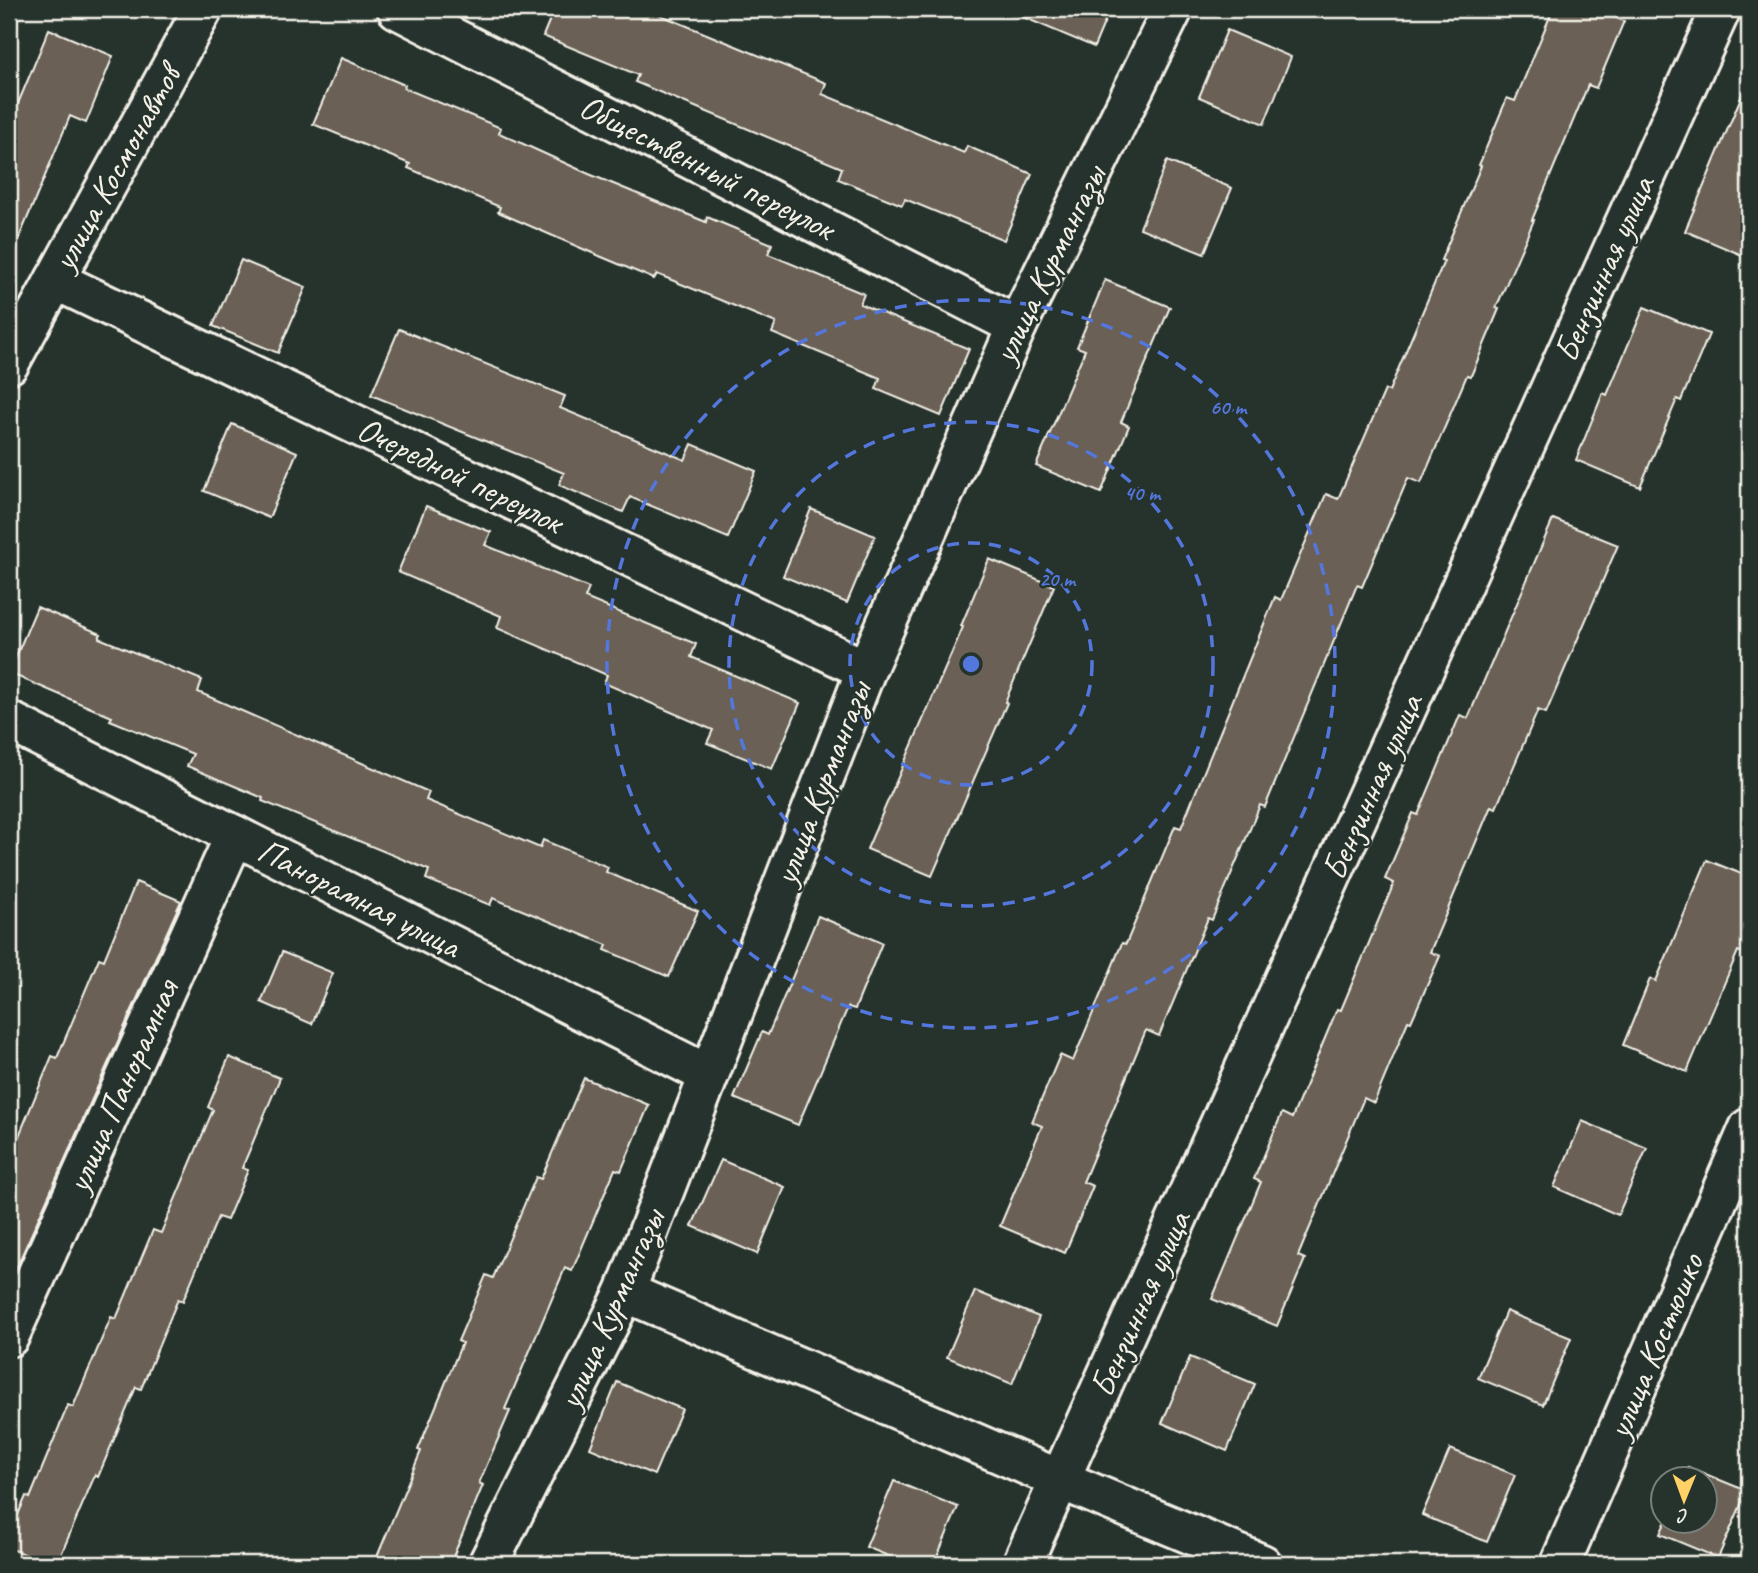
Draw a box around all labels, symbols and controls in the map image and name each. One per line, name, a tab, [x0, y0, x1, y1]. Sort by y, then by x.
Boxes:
street label: улица Космонавтов	[40, 52, 194, 280]
street label: Общественный переулок	[572, 83, 845, 252]
street label: улица Курмангазы	[981, 156, 1117, 372]
street label: Бензинная улица	[1543, 167, 1666, 369]
text: 60 m	[1210, 394, 1248, 420]
street label: Очередной переулок	[350, 406, 573, 546]
text: 40 m	[1124, 480, 1162, 506]
text: 20 m	[1039, 566, 1077, 592]
centre of rings	[959, 652, 983, 676]
street label: улица Курмангазы	[762, 673, 882, 893]
street label: Бензинная улица	[1311, 685, 1434, 887]
street label: Панорамная улица	[250, 828, 470, 969]
street label: улица Панорамная	[54, 971, 190, 1201]
street label: улица Курмангазы	[546, 1200, 676, 1418]
street label: Бензинная улица	[1079, 1202, 1202, 1404]
street label: улица Костюшко	[1595, 1245, 1715, 1447]
north arrow	[1650, 1464, 1720, 1534]
text: С	[1676, 1504, 1689, 1528]

